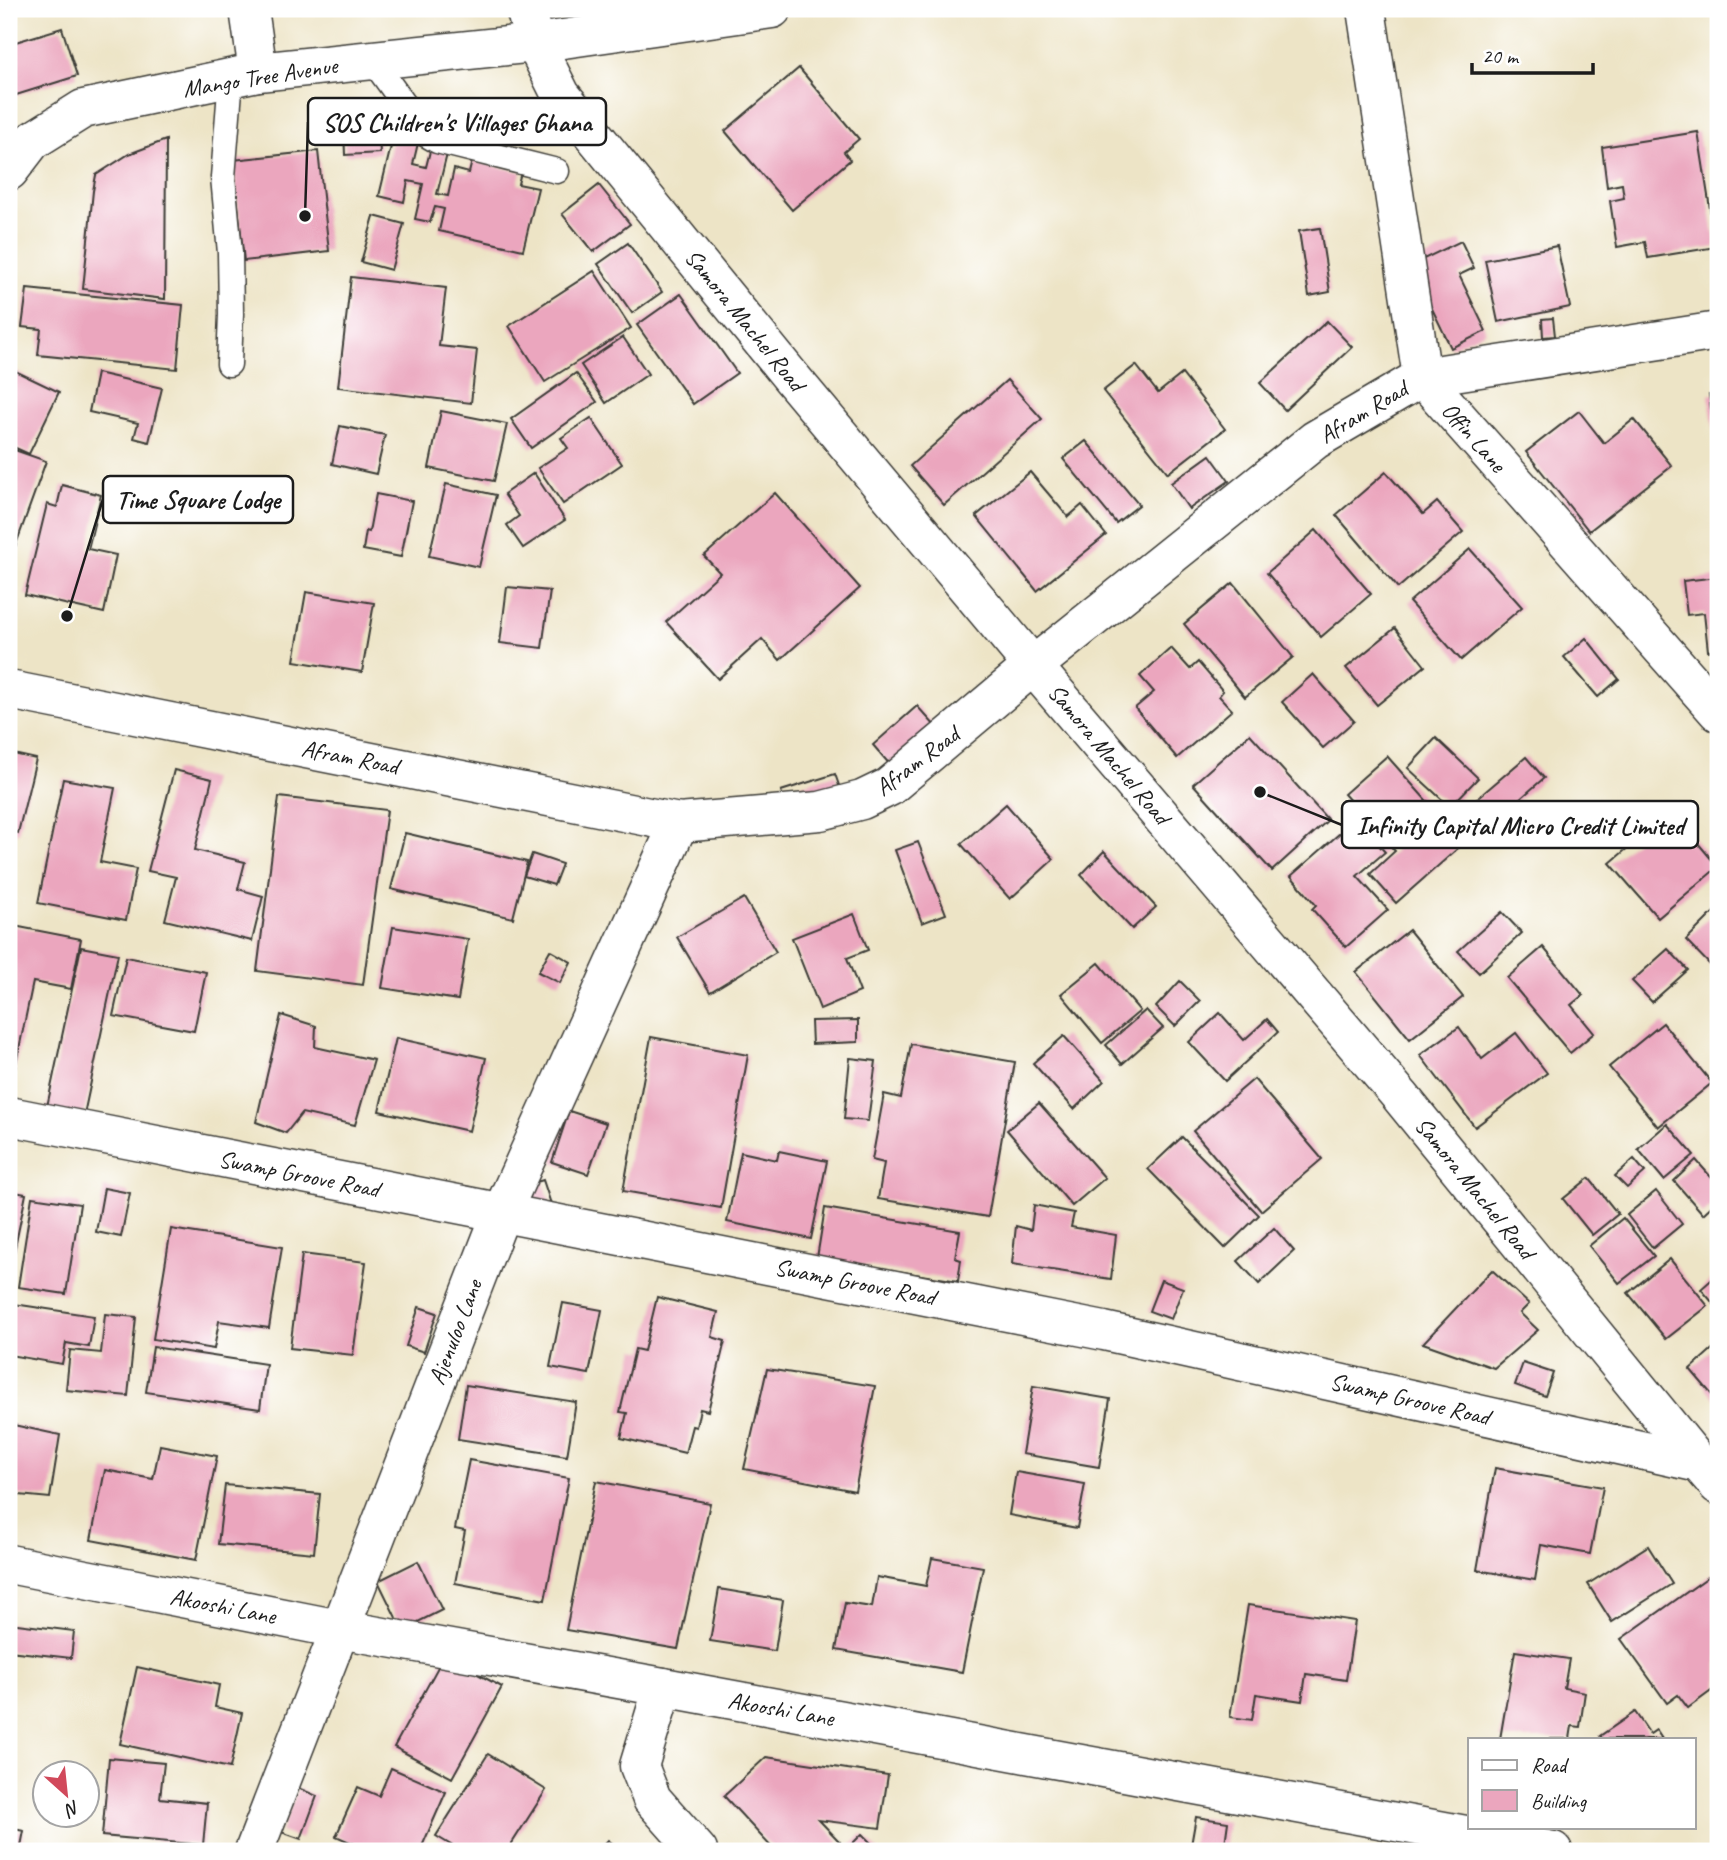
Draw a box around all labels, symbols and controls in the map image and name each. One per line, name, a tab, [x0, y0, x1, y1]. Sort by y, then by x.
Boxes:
scale bar	[1472, 32, 1592, 76]
text: 20 m	[1482, 43, 1520, 69]
street label: Mango Tree Avenue	[181, 50, 341, 104]
callout: SOS Children's Villages Ghana	[308, 98, 606, 145]
text: SOS Children's Villages Ghana	[322, 106, 594, 139]
street label: Samora Machel Road	[678, 243, 814, 400]
street label: Afram Road	[1313, 372, 1416, 450]
street label: Offin Lane	[1435, 396, 1514, 480]
callout: Time Square Lodge	[103, 476, 293, 523]
text: Time Square Lodge	[116, 483, 282, 516]
street label: Samora Machel Road	[1041, 677, 1179, 833]
street label: Afram Road	[869, 717, 968, 802]
street label: Afram Road	[299, 733, 404, 782]
callout: Infinity Capital Micro Credit Limited	[1342, 801, 1698, 848]
text: Infinity Capital Micro Credit Limited	[1356, 809, 1688, 842]
street label: Samora Machel Road	[1408, 1111, 1544, 1268]
street label: Swamp Groove Road	[216, 1144, 385, 1205]
street label: Swamp Groove Road	[772, 1252, 941, 1313]
street label: Ajenuloo Lane	[421, 1273, 489, 1389]
street label: Swamp Groove Road	[1327, 1366, 1496, 1433]
street label: Akooshi Lane	[168, 1581, 280, 1631]
street label: Akooshi Lane	[726, 1685, 838, 1733]
legend	[1468, 1738, 1696, 1828]
text: Road	[1531, 1752, 1570, 1778]
north arrow	[32, 1758, 102, 1828]
text: Building	[1531, 1788, 1588, 1814]
text: N	[60, 1795, 84, 1823]

